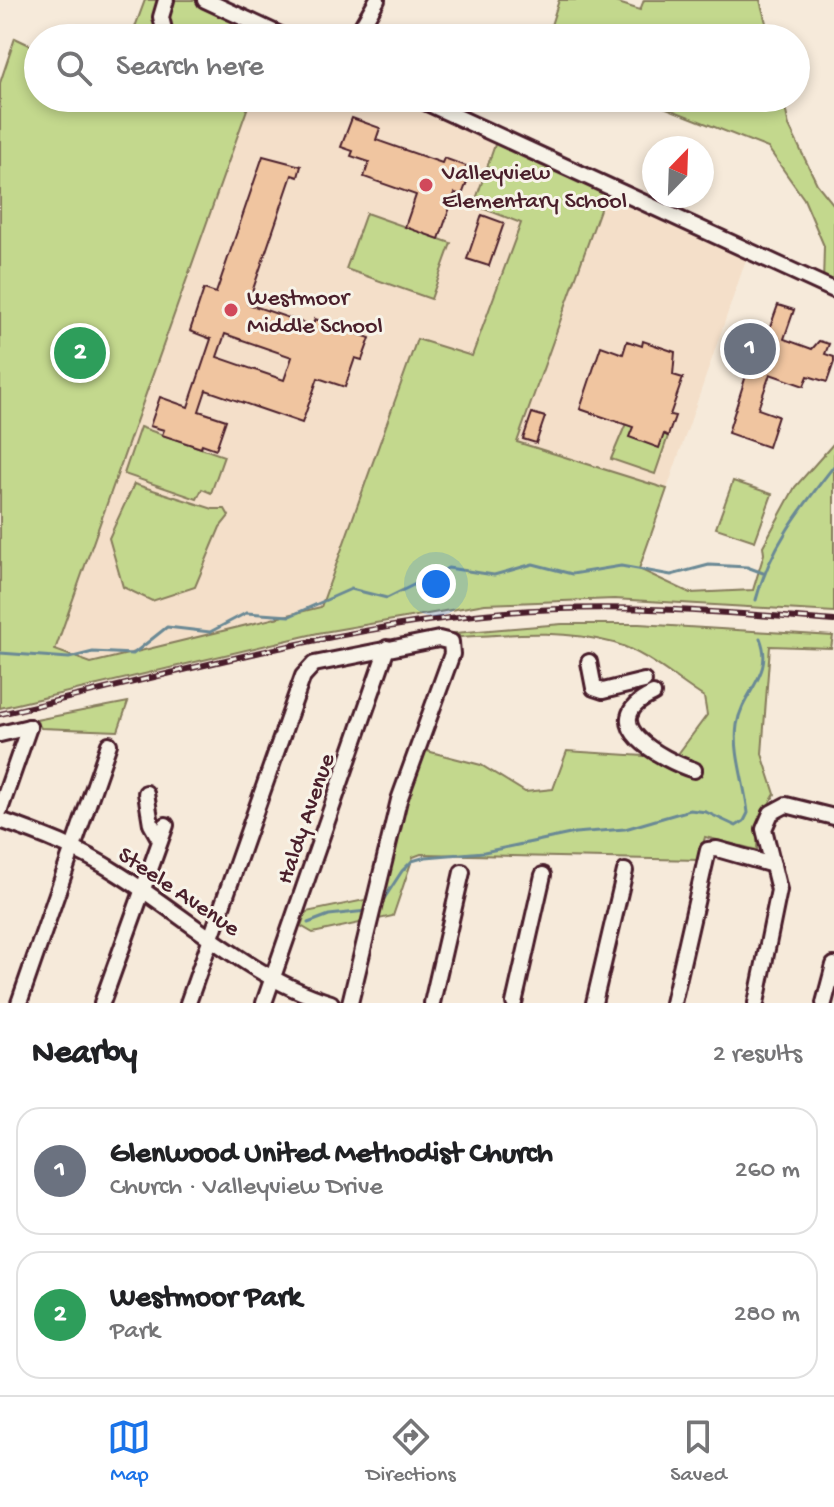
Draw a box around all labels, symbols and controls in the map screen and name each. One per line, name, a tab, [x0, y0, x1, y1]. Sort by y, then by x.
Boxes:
search box	[24, 24, 810, 112]
icon: search	[52, 46, 96, 90]
text: Search here	[116, 51, 264, 86]
north arrow	[642, 136, 714, 208]
place label: Valleyview Elementary School	[441, 160, 627, 217]
marker: Valleyview Elementary School	[417, 176, 435, 194]
place label: Westmoor Middle School	[247, 285, 383, 342]
marker: Westmoor Middle School	[222, 301, 240, 319]
pin: 1	[724, 319, 776, 379]
pin: 2	[54, 323, 106, 383]
your location	[416, 564, 456, 604]
street label: Haldy Avenue	[271, 750, 343, 888]
street label: Steele Avenue	[111, 841, 245, 945]
text: Nearby	[32, 1035, 137, 1075]
text: 2 results	[713, 1040, 802, 1071]
text: Glenwood United Methodist Church	[110, 1138, 553, 1173]
text: 1	[55, 1156, 65, 1187]
text: 260 m	[735, 1156, 800, 1187]
text: Church · Valleyview Drive	[110, 1173, 383, 1204]
text: Westmoor Park	[110, 1282, 302, 1317]
text: 2	[54, 1300, 66, 1331]
text: 280 m	[734, 1300, 800, 1331]
text: Park	[110, 1317, 160, 1348]
tab: Map	[107, 1415, 151, 1489]
tab: Directions	[366, 1415, 456, 1489]
tab: Saved	[670, 1415, 727, 1489]

